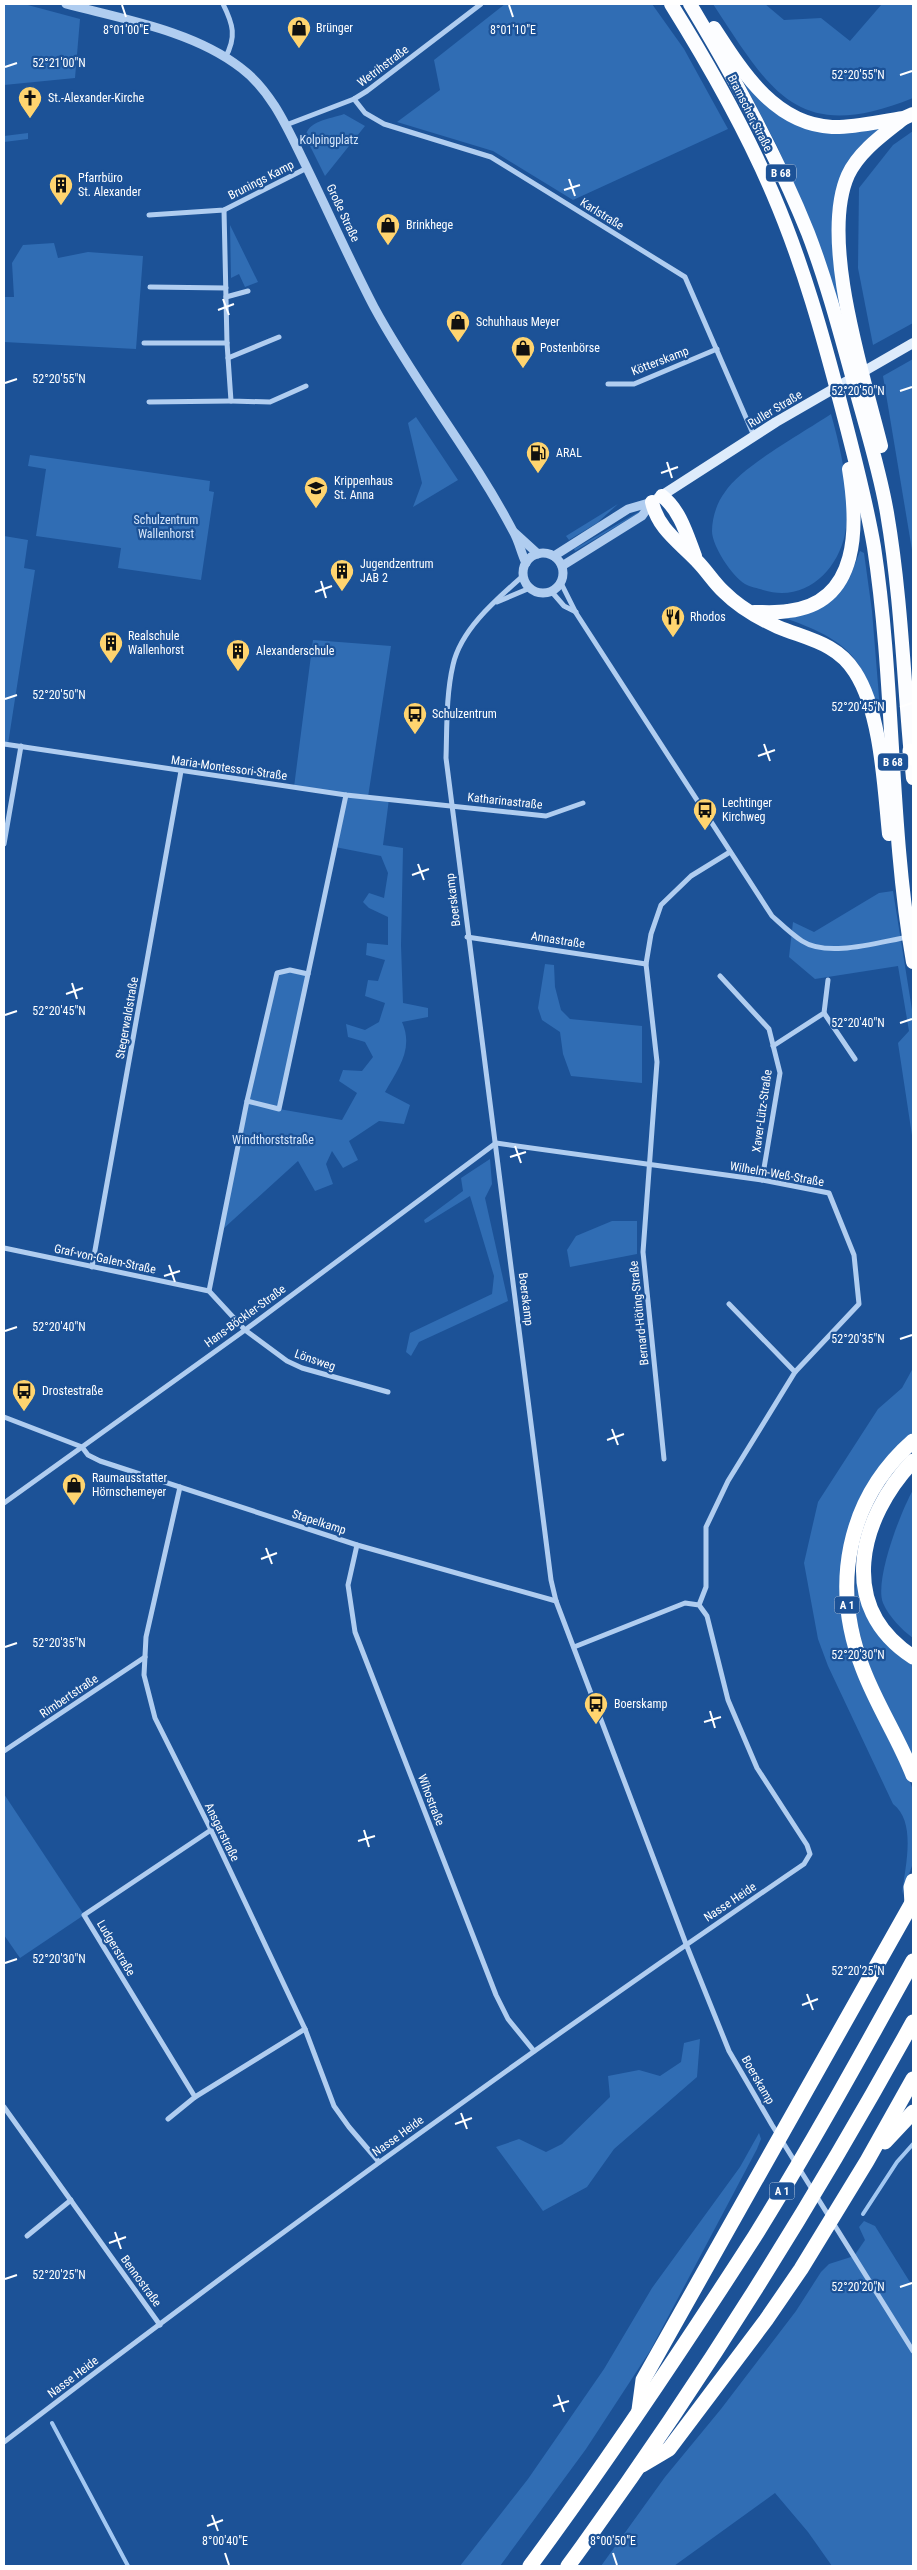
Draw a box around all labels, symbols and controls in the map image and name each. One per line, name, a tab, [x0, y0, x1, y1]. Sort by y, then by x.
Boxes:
shop icon: Brünger	[286, 15, 312, 49]
place label: Brünger	[316, 21, 353, 35]
text: 8°01'00"E	[103, 23, 149, 37]
text: 8°01'10"E	[490, 23, 536, 37]
street label: Wetrihstraße	[355, 42, 412, 90]
text: 52°21'00"N	[32, 56, 86, 70]
text: 52°20'55"N	[831, 68, 885, 82]
street label: Bramscher Straße	[725, 72, 776, 154]
church icon: St.-Alexander-Kirche	[17, 85, 43, 119]
place label: St.-Alexander-Kirche	[48, 91, 144, 105]
park label: Kolpingplatz	[300, 133, 358, 147]
street label: Brunings Kamp	[226, 157, 296, 203]
road number: B 68	[766, 164, 796, 182]
place label: Pfarrbüro St. Alexander	[78, 171, 141, 199]
building icon: Pfarrbüro St. Alexander	[48, 172, 74, 206]
street label: Große Straße	[324, 182, 363, 244]
street label: Karlstraße	[578, 195, 627, 233]
shop icon: Brinkhege	[375, 212, 401, 246]
place label: Brinkhege	[406, 218, 454, 232]
shop icon: Schuhhaus Meyer	[445, 309, 471, 343]
place label: Schuhhaus Meyer	[476, 315, 560, 329]
shop icon: Postenbörse	[510, 335, 536, 369]
place label: Postenbörse	[540, 341, 600, 355]
street label: Kötterskamp	[629, 344, 691, 378]
text: 52°20'55"N	[32, 372, 86, 386]
text: 52°20'50"N	[831, 384, 885, 398]
street label: Ruller Straße	[745, 387, 805, 431]
fuel station icon: ARAL	[525, 440, 551, 474]
place label: ARAL	[556, 446, 582, 460]
place label: Krippenhaus St. Anna	[334, 474, 393, 502]
school or university icon: Krippenhaus St. Anna	[303, 475, 329, 509]
park label: Schulzentrum Wallenhorst	[134, 513, 198, 541]
place label: Jugendzentrum JAB 2	[360, 557, 434, 585]
building icon: Jugendzentrum JAB 2	[329, 558, 355, 592]
restaurant icon: Rhodos	[660, 604, 686, 638]
place label: Rhodos	[690, 610, 726, 624]
place label: Realschule Wallenhorst	[128, 629, 185, 657]
building icon: Realschule Wallenhorst	[98, 630, 124, 664]
building icon: Alexanderschule	[225, 638, 251, 672]
place label: Alexanderschule	[256, 644, 335, 658]
text: 52°20'50"N	[32, 688, 86, 702]
text: 52°20'45"N	[831, 700, 885, 714]
bus stop icon: Schulzentrum	[402, 701, 428, 735]
place label: Schulzentrum	[432, 707, 497, 721]
street label: Maria-Montessori-Straße	[170, 753, 288, 783]
road number: B 68	[878, 754, 908, 770]
street label: Katharinastraße	[467, 790, 544, 812]
place label: Lechtinger Kirchweg	[722, 796, 772, 824]
bus stop icon: Lechtinger Kirchweg	[692, 797, 718, 831]
street label: Boerskamp	[443, 873, 463, 927]
street label: Annastraße	[530, 929, 586, 951]
street label: Stegerwaldstraße	[113, 976, 141, 1060]
text: 52°20'45"N	[32, 1004, 86, 1018]
text: 52°20'40"N	[831, 1016, 885, 1030]
street label: Xaver-Lütz-Straße	[749, 1068, 775, 1153]
park label: Windthorststraße	[232, 1133, 314, 1147]
street label: Wilhelm-Weß-Straße	[729, 1159, 826, 1189]
street label: Graf-von-Galen-Straße	[53, 1241, 158, 1277]
street label: Bernard-Höting-Straße	[627, 1260, 651, 1366]
street label: Boerskamp	[516, 1272, 536, 1326]
street label: Hans-Böckler-Straße	[202, 1282, 289, 1350]
text: 52°20'40"N	[32, 1320, 86, 1334]
text: 52°20'35"N	[831, 1332, 885, 1346]
street label: Lönsweg	[293, 1346, 337, 1374]
bus stop icon: Drostestraße	[11, 1378, 37, 1412]
place label: Drostestraße	[42, 1384, 104, 1398]
place label: Raumausstatter Hörnschemeyer	[92, 1471, 167, 1499]
shop icon: Raumausstatter Hörnschemeyer	[61, 1472, 87, 1506]
street label: Stapelkamp	[290, 1507, 348, 1537]
road number: A 1	[834, 1596, 860, 1614]
text: 52°20'35"N	[32, 1636, 86, 1650]
text: 52°20'30"N	[831, 1648, 885, 1662]
street label: Rimbertstraße	[37, 1671, 101, 1721]
bus stop icon: Boerskamp	[583, 1691, 609, 1725]
place label: Boerskamp	[614, 1697, 668, 1711]
street label: Wihostraße	[415, 1772, 447, 1828]
street label: Ansgarstraße	[202, 1800, 242, 1864]
street label: Nasse Heide	[701, 1879, 759, 1925]
street label: Ludgerstraße	[94, 1918, 138, 1979]
text: 52°20'30"N	[32, 1952, 86, 1966]
text: 52°20'25"N	[831, 1964, 885, 1978]
street label: Boerskamp	[739, 2053, 777, 2107]
street label: Nasse Heide	[370, 2113, 427, 2159]
road number: A 1	[770, 2182, 794, 2200]
street label: Bennostraße	[118, 2253, 164, 2310]
text: 52°20'25"N	[32, 2268, 86, 2282]
text: 52°20'20"N	[831, 2280, 885, 2294]
street label: Nasse Heide	[45, 2353, 101, 2401]
text: 8°00'40"E	[202, 2534, 248, 2548]
text: 8°00'50"E	[590, 2534, 636, 2548]

